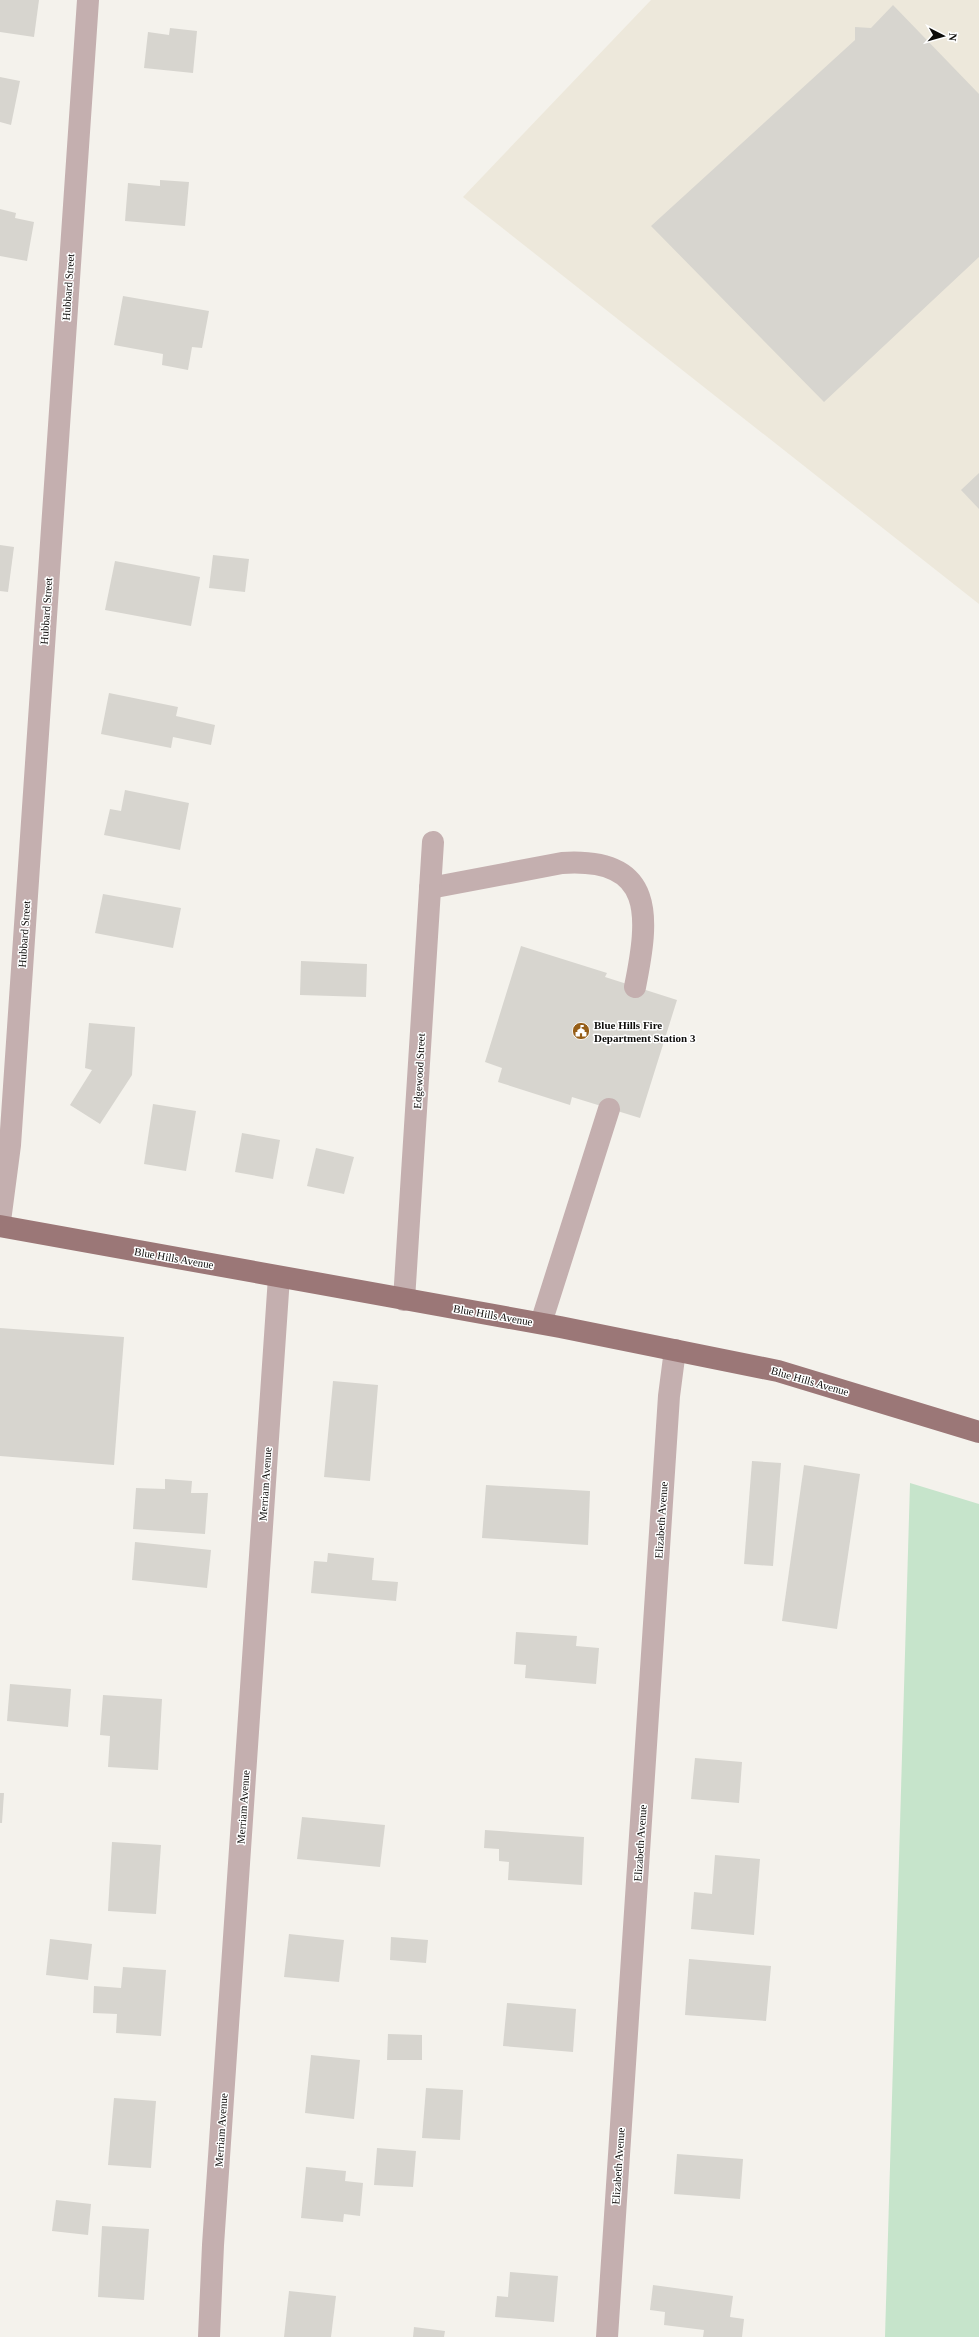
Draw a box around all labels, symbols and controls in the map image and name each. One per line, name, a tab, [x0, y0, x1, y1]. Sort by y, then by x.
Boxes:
north arrow	[923, 16, 963, 56]
text: N	[947, 32, 959, 42]
street label: Hubbard Street	[60, 253, 76, 321]
street label: Hubbard Street	[38, 577, 54, 645]
street label: Hubbard Street	[16, 900, 32, 968]
place label: Blue Hills Fire Department Station 3	[594, 1019, 696, 1044]
public building icon: Blue Hills Fire Department Station 3	[571, 1021, 591, 1041]
street label: Edgewood Street	[411, 1033, 427, 1109]
street label: Blue Hills Avenue	[133, 1245, 215, 1271]
street label: Blue Hills Avenue	[452, 1302, 534, 1328]
street label: Blue Hills Avenue	[770, 1364, 850, 1398]
street label: Merriam Avenue	[256, 1447, 274, 1521]
street label: Elizabeth Avenue	[652, 1481, 670, 1559]
street label: Merriam Avenue	[234, 1770, 252, 1844]
street label: Elizabeth Avenue	[631, 1804, 649, 1882]
street label: Merriam Avenue	[212, 2093, 230, 2167]
street label: Elizabeth Avenue	[609, 2127, 627, 2205]

